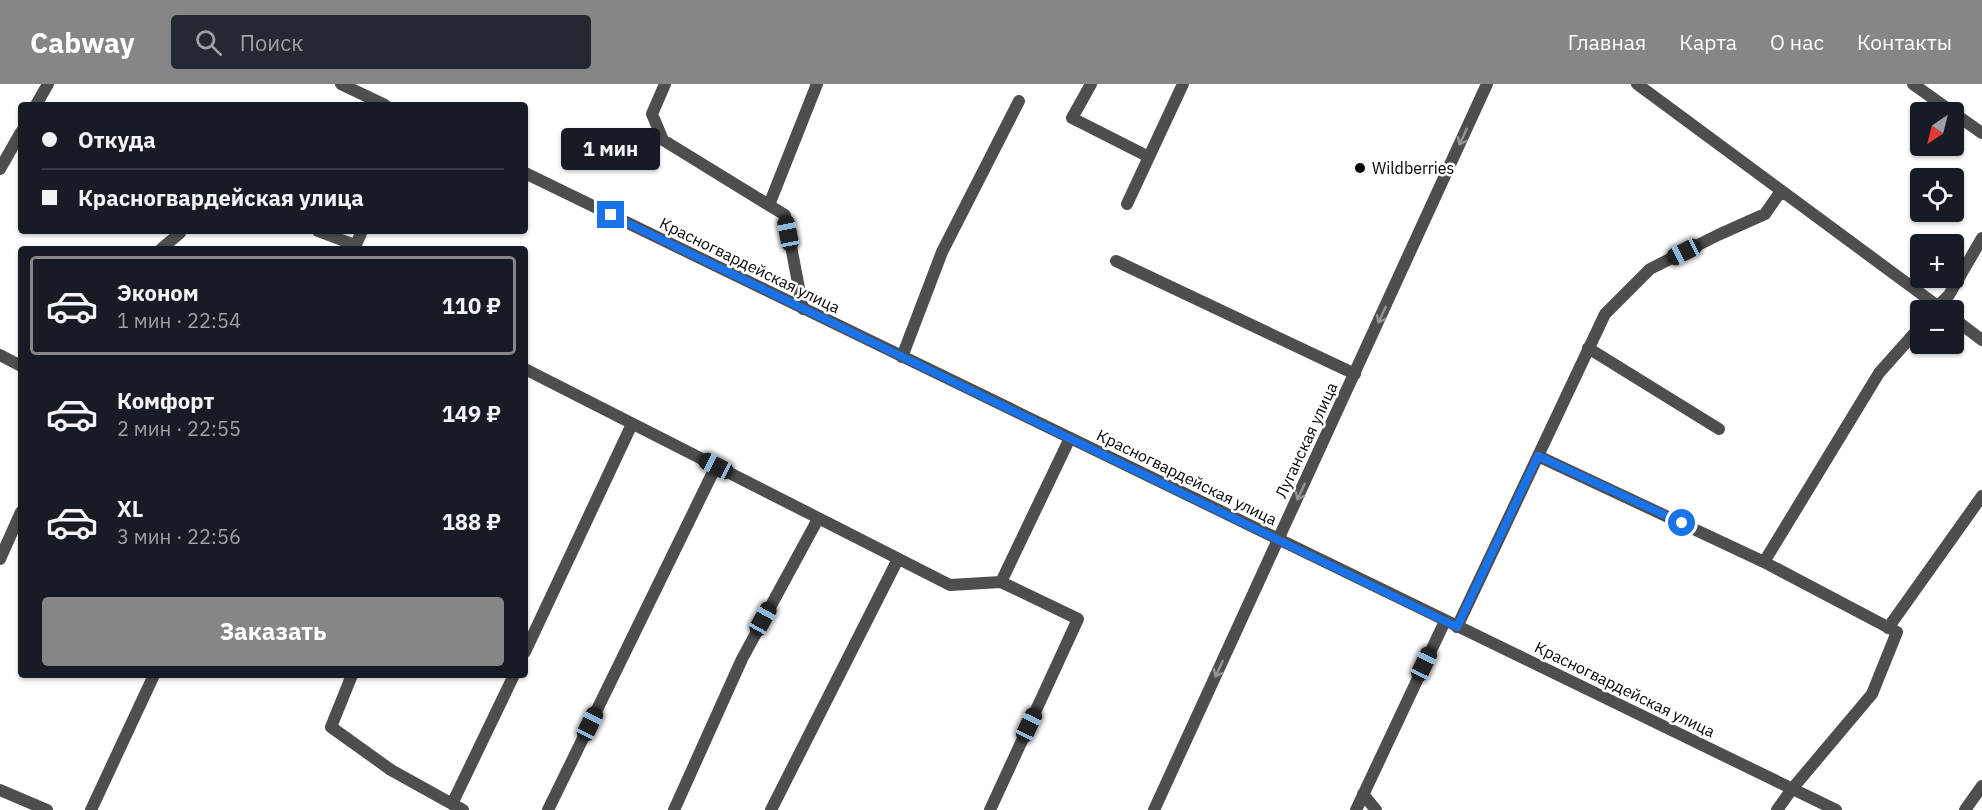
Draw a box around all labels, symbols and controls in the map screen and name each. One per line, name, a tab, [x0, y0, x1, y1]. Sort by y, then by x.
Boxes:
search box	[171, 15, 591, 69]
text: Cabway	[30, 24, 135, 61]
icon: search	[192, 26, 225, 59]
text: Поиск	[240, 28, 303, 57]
text: Главная	[1568, 28, 1646, 56]
text: Карта	[1679, 28, 1737, 56]
text: О нас	[1770, 28, 1824, 56]
text: Контакты	[1857, 28, 1952, 56]
north arrow	[1910, 102, 1964, 156]
map controls	[1910, 102, 1964, 354]
text: Откуда	[78, 125, 156, 154]
callout: 1 мин	[562, 128, 660, 170]
one-way arrow	[1457, 128, 1468, 146]
text: 1 мин	[583, 135, 638, 162]
place label: Wildberries	[1372, 158, 1454, 178]
marker: Wildberries	[1353, 161, 1367, 175]
button: locate	[1910, 168, 1964, 222]
text: Красногвардейская улица	[78, 183, 364, 212]
route end	[597, 201, 624, 228]
street label: Красногвардейская улица	[657, 213, 844, 318]
car	[776, 214, 800, 252]
button: +	[1910, 234, 1964, 288]
car	[1664, 236, 1704, 268]
text: Эконом	[117, 278, 199, 307]
icon: car	[45, 279, 99, 333]
text: 110 ₽	[442, 291, 501, 320]
button: −	[1910, 300, 1964, 354]
one-way arrow	[1376, 305, 1387, 323]
text: 1 мин · 22:54	[117, 307, 241, 334]
street label: Луганская улица	[1270, 379, 1342, 501]
text: Комфорт	[117, 386, 214, 415]
icon: car	[45, 387, 99, 441]
text: 149 ₽	[442, 399, 501, 428]
text: 2 мин · 22:55	[117, 415, 241, 442]
street label: Красногвардейская улица	[1094, 425, 1281, 530]
car	[696, 450, 736, 482]
one-way arrow	[1294, 482, 1306, 500]
text: XL	[117, 494, 143, 523]
icon: car	[45, 495, 99, 549]
text: 188 ₽	[442, 507, 501, 536]
route start	[1668, 509, 1695, 536]
text: 3 мин · 22:56	[117, 523, 241, 550]
button: Заказать	[42, 597, 504, 666]
car	[746, 599, 780, 639]
street label: Красногвардейская улица	[1532, 637, 1719, 742]
car	[1408, 644, 1440, 684]
one-way arrow	[1213, 660, 1224, 678]
car	[574, 704, 606, 744]
car	[1013, 705, 1045, 745]

